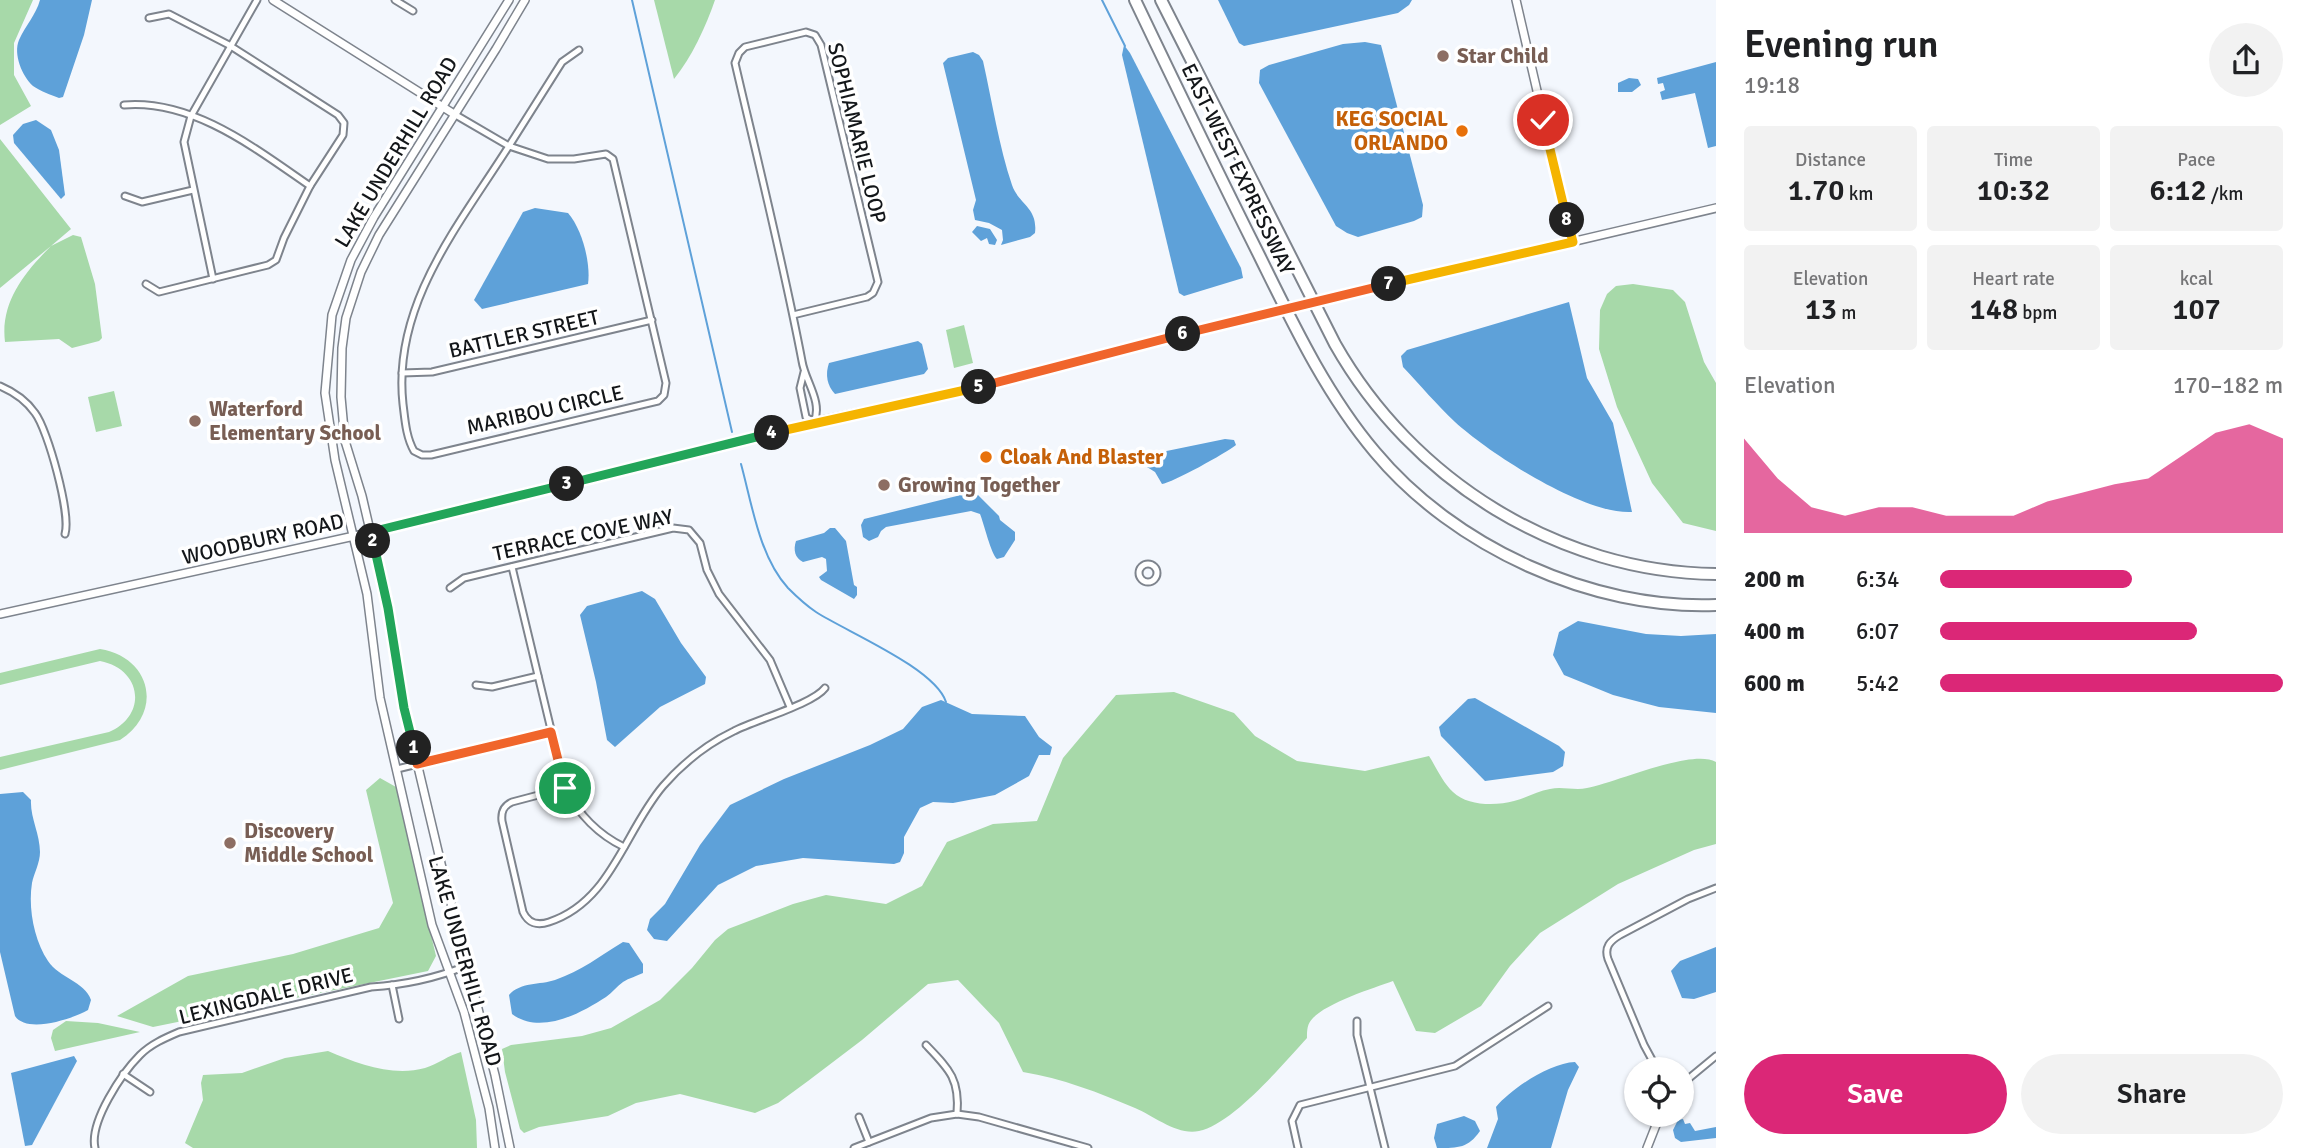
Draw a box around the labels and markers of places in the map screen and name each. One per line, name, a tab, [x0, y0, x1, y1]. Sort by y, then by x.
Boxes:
place label: Star Child	[1457, 43, 1549, 69]
marker: Star Child	[1435, 48, 1451, 64]
pin	[1513, 90, 1573, 150]
place label: KEG SOCIAL ORLANDO	[1335, 106, 1448, 156]
marker: KEG SOCIAL ORLANDO	[1454, 123, 1470, 139]
pin: 8	[1550, 202, 1584, 238]
pin: 7	[1372, 266, 1406, 302]
pin: 6	[1166, 316, 1200, 352]
pin: 5	[962, 370, 996, 404]
place label: Waterford Elementary School	[209, 396, 381, 446]
marker: Waterford Elementary School	[187, 413, 203, 429]
pin: 4	[754, 416, 790, 450]
place label: Cloak And Blaster	[1000, 444, 1164, 470]
marker: Cloak And Blaster	[978, 449, 994, 465]
pin: 3	[550, 466, 584, 502]
place label: Growing Together	[898, 472, 1061, 498]
marker: Growing Together	[876, 477, 892, 493]
pin: 2	[356, 524, 390, 558]
pin: 1	[396, 730, 432, 766]
pin	[535, 758, 595, 818]
place label: Discovery Middle School	[244, 818, 374, 868]
marker: Discovery Middle School	[222, 835, 238, 851]

